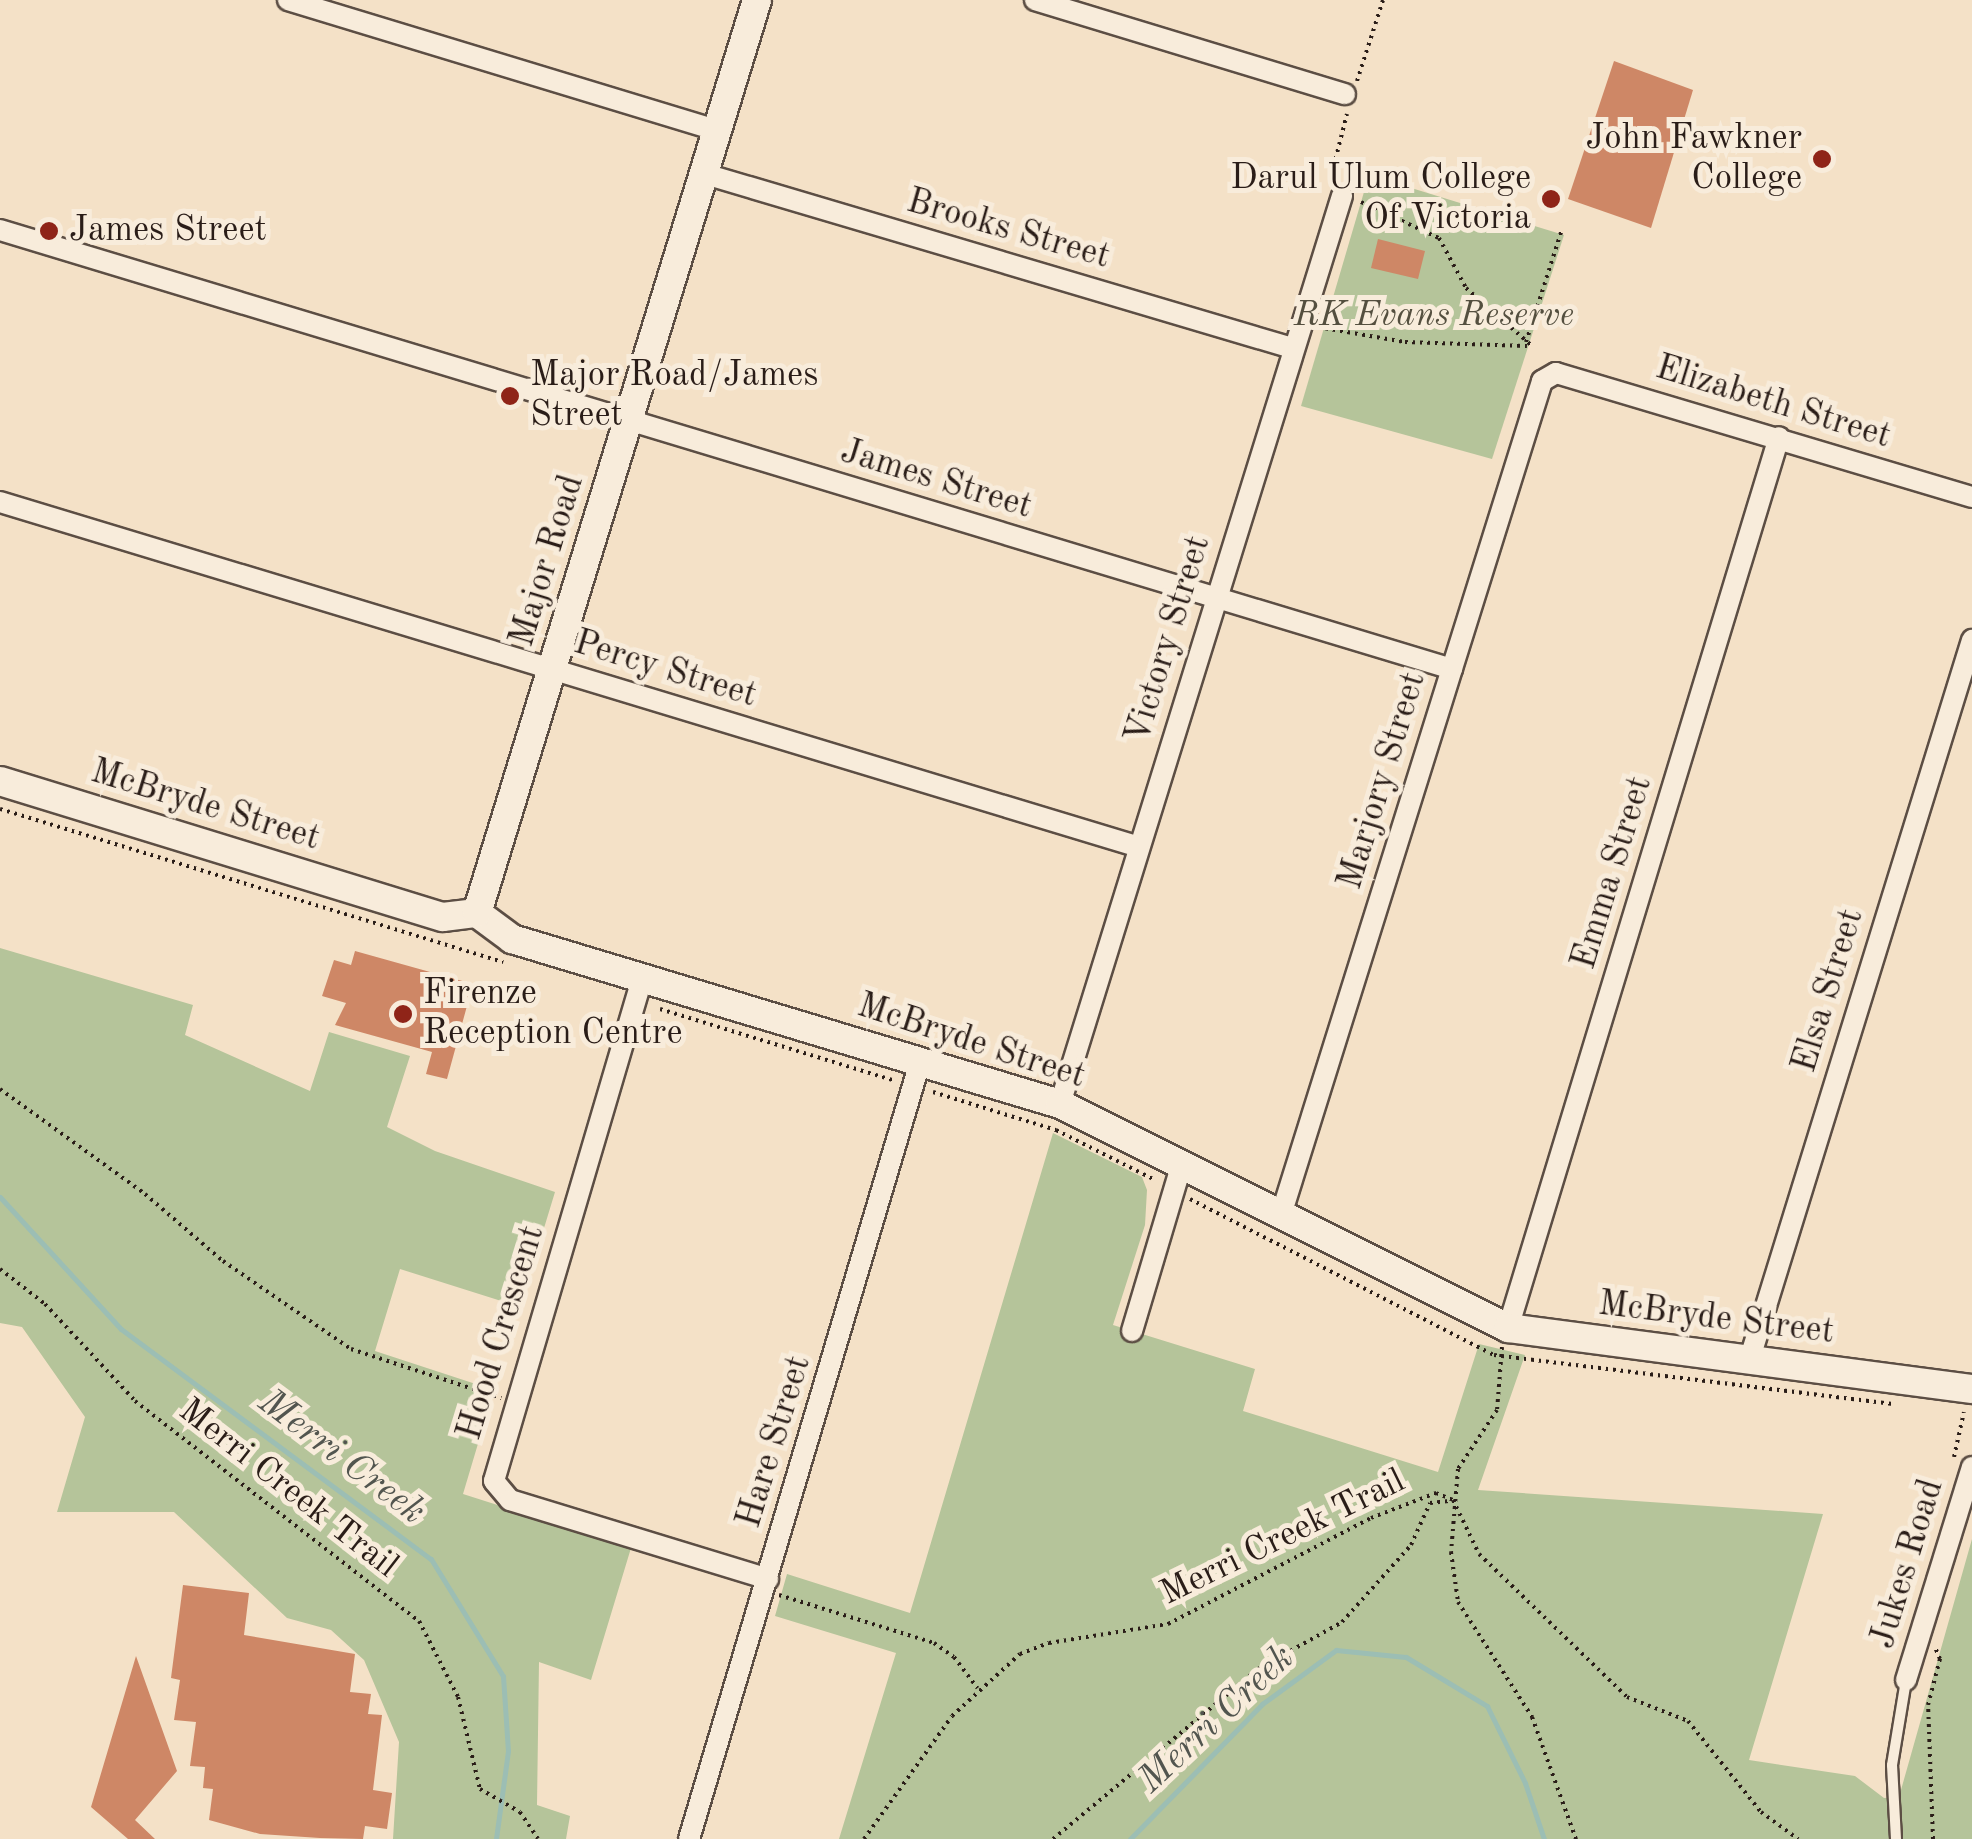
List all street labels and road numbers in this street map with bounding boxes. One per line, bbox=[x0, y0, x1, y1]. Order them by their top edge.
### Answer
street label: Brooks Street bbox=[902, 181, 1114, 279]
street label: Elizabeth Street bbox=[1650, 347, 1896, 459]
street label: James Street bbox=[835, 431, 1037, 529]
street label: Major Road bbox=[502, 470, 594, 652]
street label: Victory Street bbox=[1117, 531, 1221, 749]
street label: Percy Street bbox=[569, 622, 761, 718]
street label: Marjory Street bbox=[1330, 667, 1436, 895]
street label: McBryde Street bbox=[86, 751, 324, 861]
street label: Emma Street bbox=[1564, 771, 1662, 975]
street label: Elsa Street bbox=[1784, 904, 1874, 1078]
street label: McBryde Street bbox=[852, 985, 1090, 1099]
street label: Hood Crescent bbox=[449, 1221, 555, 1445]
street label: McBryde Street bbox=[1596, 1284, 1836, 1354]
street label: Hare Street bbox=[729, 1351, 821, 1533]
street label: Merri Creek Trail bbox=[170, 1390, 406, 1588]
street label: Merri Creek Trail bbox=[1154, 1461, 1412, 1615]
street label: Jukes Road bbox=[1862, 1474, 1954, 1654]

